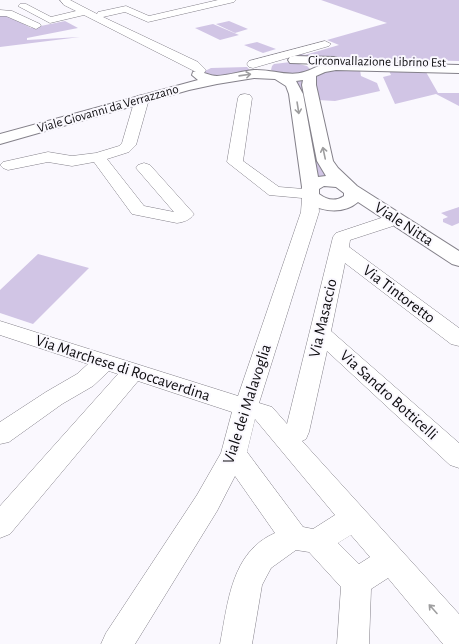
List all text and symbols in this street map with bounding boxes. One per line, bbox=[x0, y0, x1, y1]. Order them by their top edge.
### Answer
street label: Circonvallazione Librino Est bbox=[308, 54, 446, 70]
one-way arrow bbox=[238, 71, 251, 79]
street label: Viale Giovanni da Verrazzano bbox=[36, 83, 180, 135]
one-way arrow bbox=[294, 101, 302, 114]
one-way arrow bbox=[319, 147, 327, 160]
street label: Viale Nitta bbox=[372, 199, 436, 249]
street label: Via Tintoretto bbox=[360, 262, 438, 326]
street label: Via Masaccio bbox=[306, 277, 340, 359]
street label: Via Marchese di Roccaverdina bbox=[34, 332, 212, 404]
street label: Viale dei Malavoglia bbox=[220, 342, 274, 466]
street label: Via Sandro Botticelli bbox=[337, 347, 441, 443]
one-way arrow bbox=[429, 604, 438, 614]

